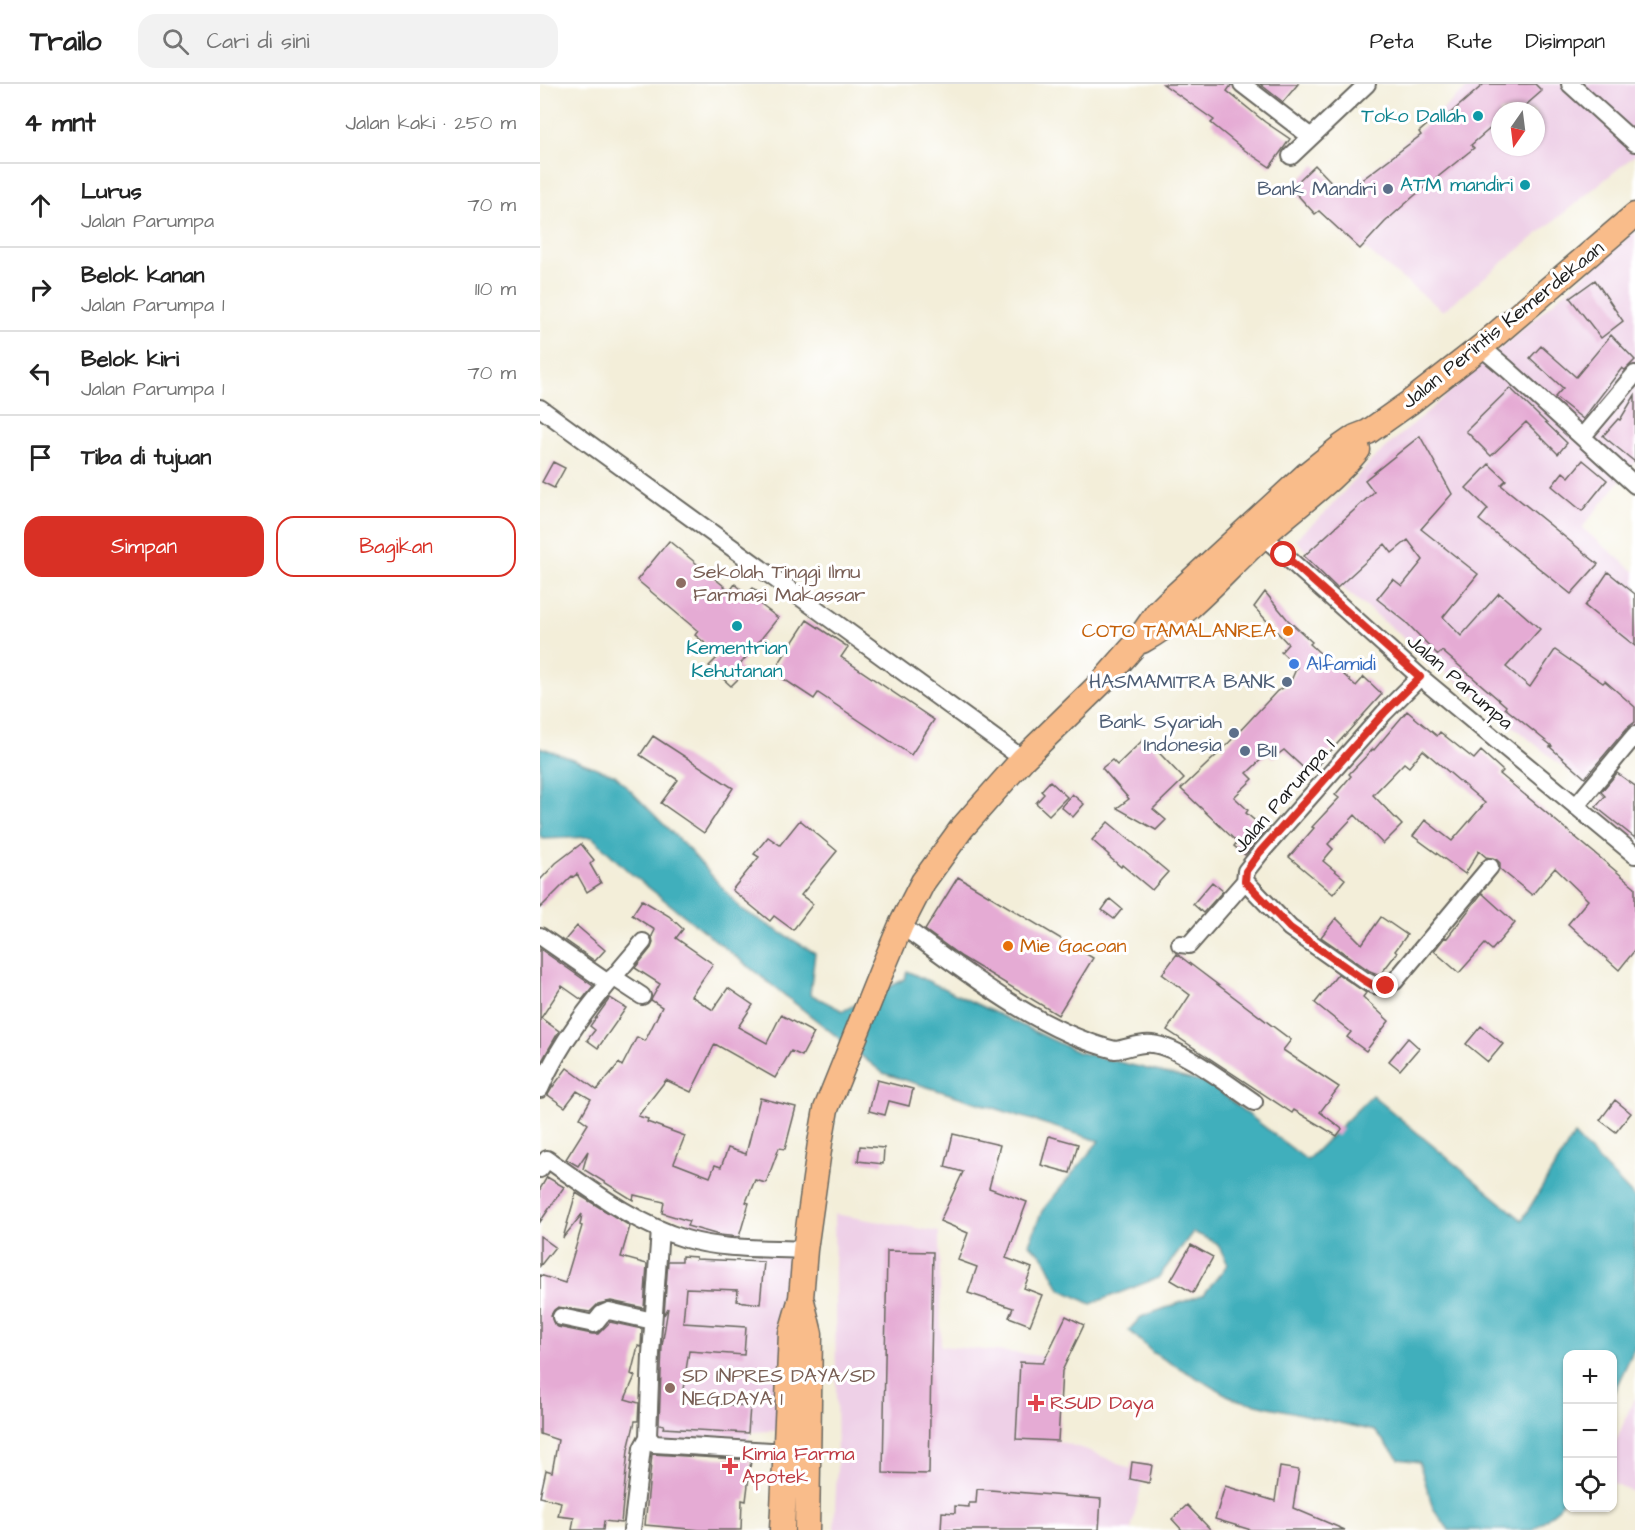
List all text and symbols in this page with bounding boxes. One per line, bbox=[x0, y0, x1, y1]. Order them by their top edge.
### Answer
search box bbox=[138, 14, 558, 68]
text: Trailo bbox=[30, 22, 102, 61]
icon: search bbox=[159, 25, 192, 58]
text: Cari di sini bbox=[207, 26, 310, 57]
text: Peta bbox=[1370, 27, 1414, 56]
text: Rute bbox=[1447, 27, 1492, 56]
text: Disimpan bbox=[1525, 27, 1605, 56]
place label: Toko Dallah bbox=[1361, 102, 1466, 130]
north arrow bbox=[1491, 102, 1545, 156]
text: 4 mnt bbox=[24, 105, 96, 141]
text: Jalan kaki · 250 m bbox=[346, 109, 516, 137]
marker: Toko Dallah bbox=[1471, 109, 1485, 123]
place label: ATM mandiri bbox=[1400, 171, 1513, 199]
place label: Bank Mandiri bbox=[1257, 175, 1376, 203]
text: Lurus bbox=[81, 176, 142, 207]
marker: ATM mandiri bbox=[1518, 178, 1532, 192]
marker: Bank Mandiri bbox=[1381, 182, 1395, 196]
icon: ahead bbox=[24, 189, 57, 222]
text: 70 m bbox=[468, 191, 516, 219]
text: Jalan Parumpa bbox=[81, 207, 214, 235]
street label: Jalan Perintis Kemerdekaan bbox=[1396, 235, 1610, 415]
text: Belok kanan bbox=[81, 260, 205, 291]
icon: right bbox=[24, 273, 57, 306]
text: 110 m bbox=[475, 275, 516, 303]
text: Jalan Parumpa 1 bbox=[81, 291, 225, 319]
text: Belok kiri bbox=[81, 344, 179, 375]
icon: left bbox=[24, 357, 57, 390]
text: 70 m bbox=[468, 359, 516, 387]
text: Jalan Parumpa 1 bbox=[81, 375, 225, 403]
icon: arrive bbox=[24, 441, 57, 474]
text: Tiba di tujuan bbox=[81, 442, 211, 473]
button: Simpan bbox=[24, 516, 264, 577]
button: Bagikan bbox=[276, 516, 516, 577]
route start bbox=[1270, 541, 1296, 567]
place label: Sekolah Tinggi Ilmu Farmasi Makassar bbox=[693, 558, 865, 609]
marker: Sekolah Tinggi Ilmu Farmasi Makassar bbox=[674, 576, 688, 590]
place label: COTO TAMALANREA bbox=[1082, 617, 1276, 645]
marker: Kementrian Kehutanan bbox=[730, 619, 744, 633]
marker: COTO TAMALANREA bbox=[1281, 624, 1295, 638]
street label: Jalan Parumpa bbox=[1401, 628, 1519, 736]
place label: Kementrian Kehutanan bbox=[686, 634, 788, 685]
place label: Alfamidi bbox=[1306, 650, 1376, 678]
marker: Alfamidi bbox=[1287, 657, 1301, 671]
place label: HASMAMITRA BANK bbox=[1089, 668, 1275, 696]
marker: HASMAMITRA BANK bbox=[1280, 675, 1294, 689]
place label: Bank Syariah Indonesia bbox=[1099, 708, 1222, 759]
marker: Bank Syariah Indonesia bbox=[1227, 726, 1241, 740]
street label: Jalan Parumpa 1 bbox=[1226, 732, 1342, 859]
place label: BII bbox=[1257, 737, 1277, 765]
marker: BII bbox=[1238, 744, 1252, 758]
place label: Mie Gacoan bbox=[1020, 932, 1127, 960]
marker: Mie Gacoan bbox=[1001, 939, 1015, 953]
route end bbox=[1372, 972, 1398, 998]
map controls bbox=[1563, 1350, 1617, 1512]
button: + bbox=[1563, 1350, 1617, 1404]
place label: SD INPRES DAYA/SD NEG.DAYA 1 bbox=[682, 1362, 875, 1413]
marker: SD INPRES DAYA/SD NEG.DAYA 1 bbox=[663, 1381, 677, 1395]
place label: RSUD Daya bbox=[1050, 1389, 1154, 1418]
marker: RSUD Daya bbox=[1027, 1394, 1045, 1412]
button: − bbox=[1563, 1404, 1617, 1458]
place label: Kimia Farma Apotek bbox=[742, 1440, 855, 1491]
button: locate bbox=[1563, 1458, 1617, 1512]
marker: Kimia Farma Apotek bbox=[723, 1459, 737, 1473]

